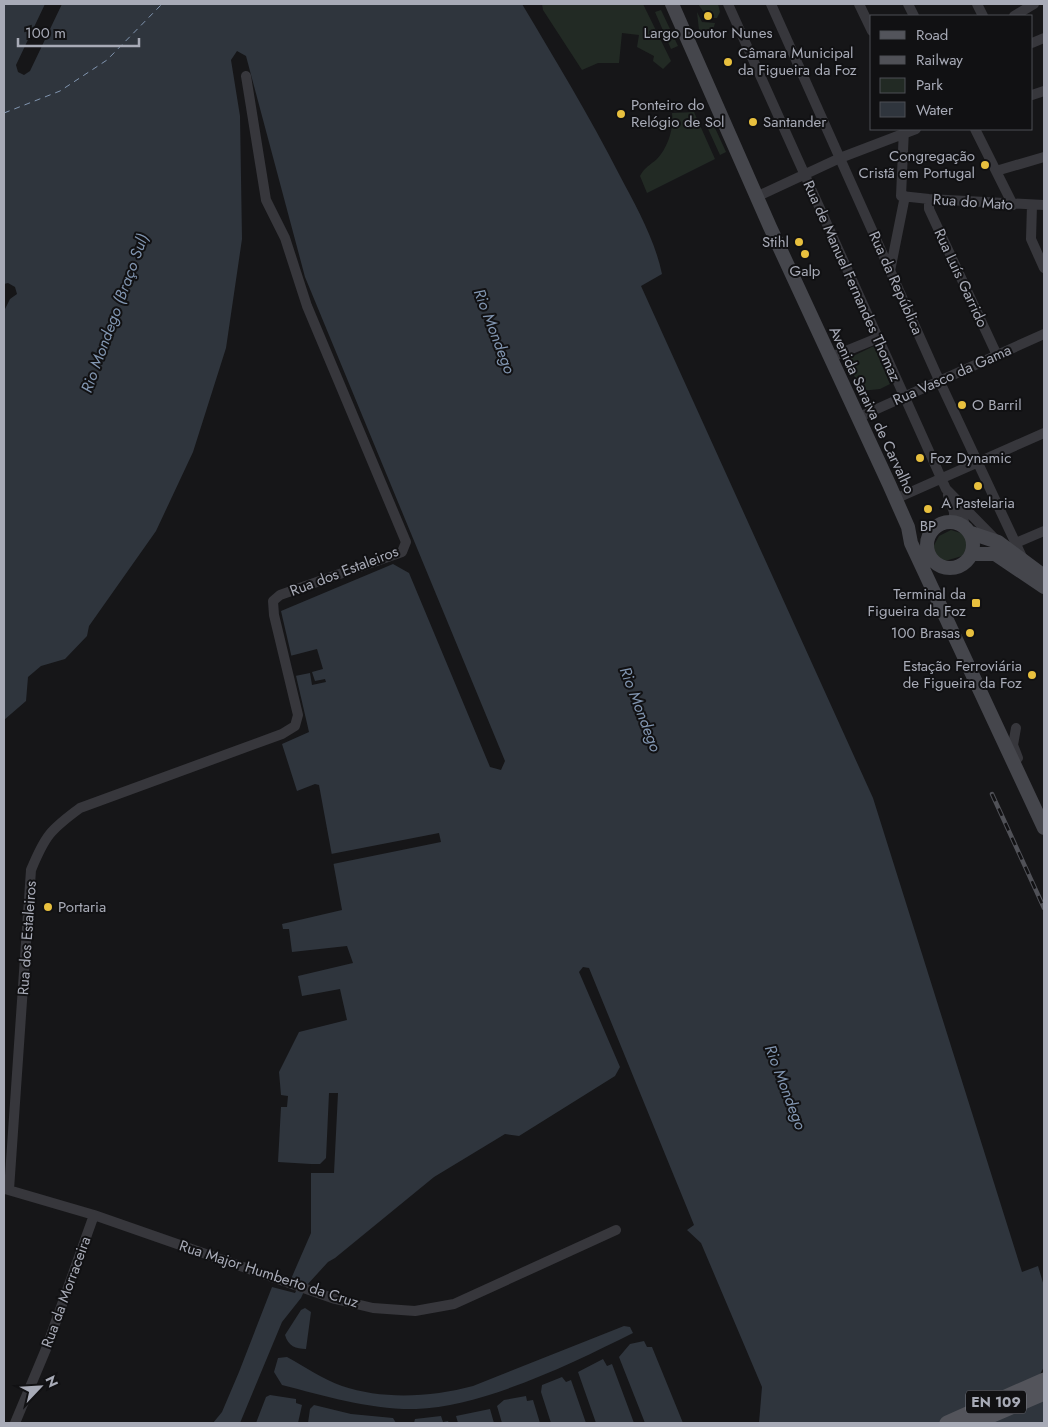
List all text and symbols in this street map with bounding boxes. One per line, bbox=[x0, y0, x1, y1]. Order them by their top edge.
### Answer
marker: Largo Doutor Nunes bbox=[702, 10, 714, 22]
scale bar bbox=[18, 15, 139, 47]
legend bbox=[870, 15, 1033, 130]
text: 100 m bbox=[25, 22, 66, 44]
place label: Largo Doutor Nunes bbox=[644, 22, 772, 44]
text: Road bbox=[916, 24, 948, 46]
place label: Câmara Municipal da Figueira da Foz bbox=[738, 42, 857, 81]
text: Railway bbox=[916, 49, 963, 71]
marker: Câmara Municipal da Figueira da Foz bbox=[722, 56, 734, 68]
text: Park bbox=[916, 74, 943, 96]
place label: Ponteiro do Relógio de Sol bbox=[631, 94, 725, 133]
text: Water bbox=[916, 99, 954, 121]
marker: Ponteiro do Relógio de Sol bbox=[615, 108, 627, 120]
place label: Santander bbox=[763, 111, 827, 133]
marker: Santander bbox=[747, 116, 759, 128]
place label: Congregação Cristã em Portugal bbox=[859, 145, 975, 184]
marker: Congregação Cristã em Portugal bbox=[979, 159, 991, 171]
street label: Rua de Manuel Fernandes Thomaz bbox=[798, 177, 906, 385]
street label: Rua do Mato bbox=[932, 188, 1014, 216]
street label: Rua Luís Garrido bbox=[929, 225, 993, 331]
street label: Rua da República bbox=[863, 228, 929, 338]
water label: Rio Mondego (Braço Sul) bbox=[75, 230, 154, 396]
place label: Stihl bbox=[762, 231, 789, 253]
marker: Stihl bbox=[793, 236, 805, 248]
marker: Galp bbox=[799, 248, 811, 260]
place label: Galp bbox=[790, 260, 821, 282]
water label: Rio Mondego bbox=[468, 285, 521, 378]
street label: Avenida Saraiva de Carvalho bbox=[823, 323, 921, 497]
street label: Rua Vasco da Gama bbox=[889, 339, 1015, 411]
place label: O Barril bbox=[972, 394, 1022, 416]
marker: O Barril bbox=[956, 399, 968, 411]
place label: Foz Dynamic bbox=[930, 447, 1011, 469]
marker: Foz Dynamic bbox=[914, 452, 926, 464]
marker: A Pastelaria bbox=[972, 480, 984, 492]
place label: A Pastelaria bbox=[941, 492, 1015, 514]
marker: BP bbox=[922, 503, 934, 515]
place label: BP bbox=[920, 515, 936, 537]
street label: Rua dos Estaleiros bbox=[287, 540, 401, 602]
place label: Terminal da Figueira da Foz bbox=[868, 583, 966, 622]
marker: Terminal da Figueira da Foz bbox=[970, 597, 982, 609]
place label: 100 Brasas bbox=[891, 622, 960, 644]
marker: 100 Brasas bbox=[964, 627, 976, 639]
place label: Estação Ferroviária de Figueira da Foz bbox=[903, 655, 1022, 694]
water label: Rio Mondego bbox=[614, 663, 667, 756]
marker: Estação Ferroviária de Figueira da Foz bbox=[1026, 669, 1038, 681]
street label: Rua dos Estaleiros bbox=[12, 880, 42, 996]
place label: Portaria bbox=[58, 896, 106, 918]
marker: Portaria bbox=[42, 901, 54, 913]
water label: Rio Mondego bbox=[759, 1041, 812, 1134]
street label: Rua da Morraceira bbox=[36, 1233, 96, 1351]
street label: Rua Major Humberto da Cruz bbox=[176, 1235, 362, 1313]
north arrow bbox=[15, 1362, 65, 1412]
text: N bbox=[40, 1372, 63, 1391]
road number: EN 109 bbox=[966, 1390, 1026, 1414]

